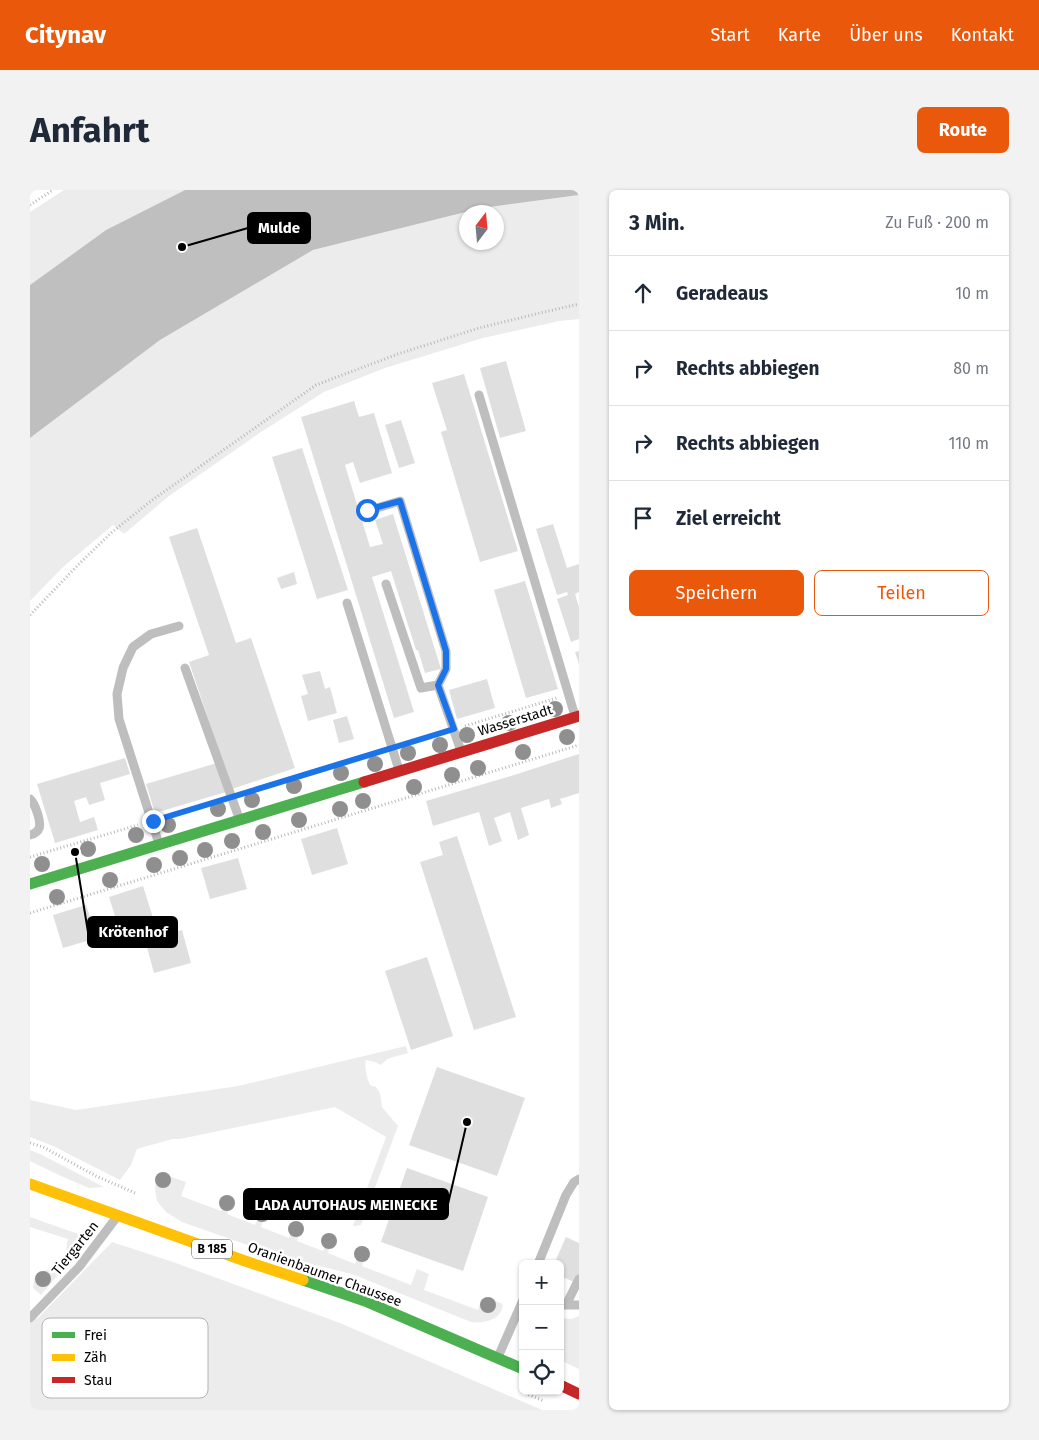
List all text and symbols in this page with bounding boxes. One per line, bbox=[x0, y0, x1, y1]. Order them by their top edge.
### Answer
text: Citynav bbox=[25, 21, 106, 49]
text: Start bbox=[710, 24, 750, 46]
text: Karte bbox=[778, 24, 821, 46]
text: Über uns bbox=[849, 24, 923, 46]
text: Kontakt bbox=[951, 24, 1014, 46]
button: Route bbox=[917, 107, 1009, 153]
text: Anfahrt bbox=[30, 109, 149, 151]
north arrow bbox=[459, 205, 504, 250]
text: 3 Min. bbox=[629, 210, 684, 236]
callout: Mulde bbox=[248, 213, 310, 243]
text: Zu Fuß · 200 m bbox=[885, 213, 989, 232]
text: Mulde bbox=[258, 219, 300, 237]
icon: ahead bbox=[629, 279, 657, 307]
text: Geradeaus bbox=[676, 282, 768, 305]
text: 10 m bbox=[955, 284, 989, 303]
icon: right bbox=[629, 354, 657, 382]
text: Rechts abbiegen bbox=[676, 357, 819, 380]
text: 80 m bbox=[953, 359, 989, 378]
icon: right bbox=[629, 429, 657, 457]
text: Rechts abbiegen bbox=[676, 432, 819, 455]
text: 110 m bbox=[948, 434, 989, 453]
route start bbox=[356, 499, 379, 522]
icon: arrive bbox=[629, 504, 657, 532]
text: Ziel erreicht bbox=[676, 507, 781, 530]
button: Speichern bbox=[629, 570, 804, 616]
button: Teilen bbox=[814, 570, 989, 616]
street label: Wasserstadt bbox=[476, 701, 555, 740]
route end bbox=[142, 810, 165, 833]
callout: Krötenhof bbox=[88, 917, 177, 947]
text: Krötenhof bbox=[98, 923, 169, 941]
callout: LADA AUTOHAUS MEINECKE bbox=[244, 1189, 448, 1219]
text: LADA AUTOHAUS MEINECKE bbox=[254, 1196, 438, 1214]
street label: Tiergarten bbox=[48, 1218, 102, 1279]
street label: Oranienbaumer Chaussee bbox=[245, 1239, 404, 1310]
road number: B 185 bbox=[192, 1240, 232, 1258]
map controls bbox=[519, 1260, 564, 1395]
button: + bbox=[519, 1260, 564, 1305]
button: − bbox=[519, 1305, 564, 1350]
legend bbox=[42, 1318, 208, 1398]
text: Frei bbox=[84, 1327, 107, 1344]
text: Zäh bbox=[84, 1349, 107, 1366]
button: locate bbox=[519, 1350, 564, 1395]
text: Stau bbox=[84, 1372, 112, 1389]

